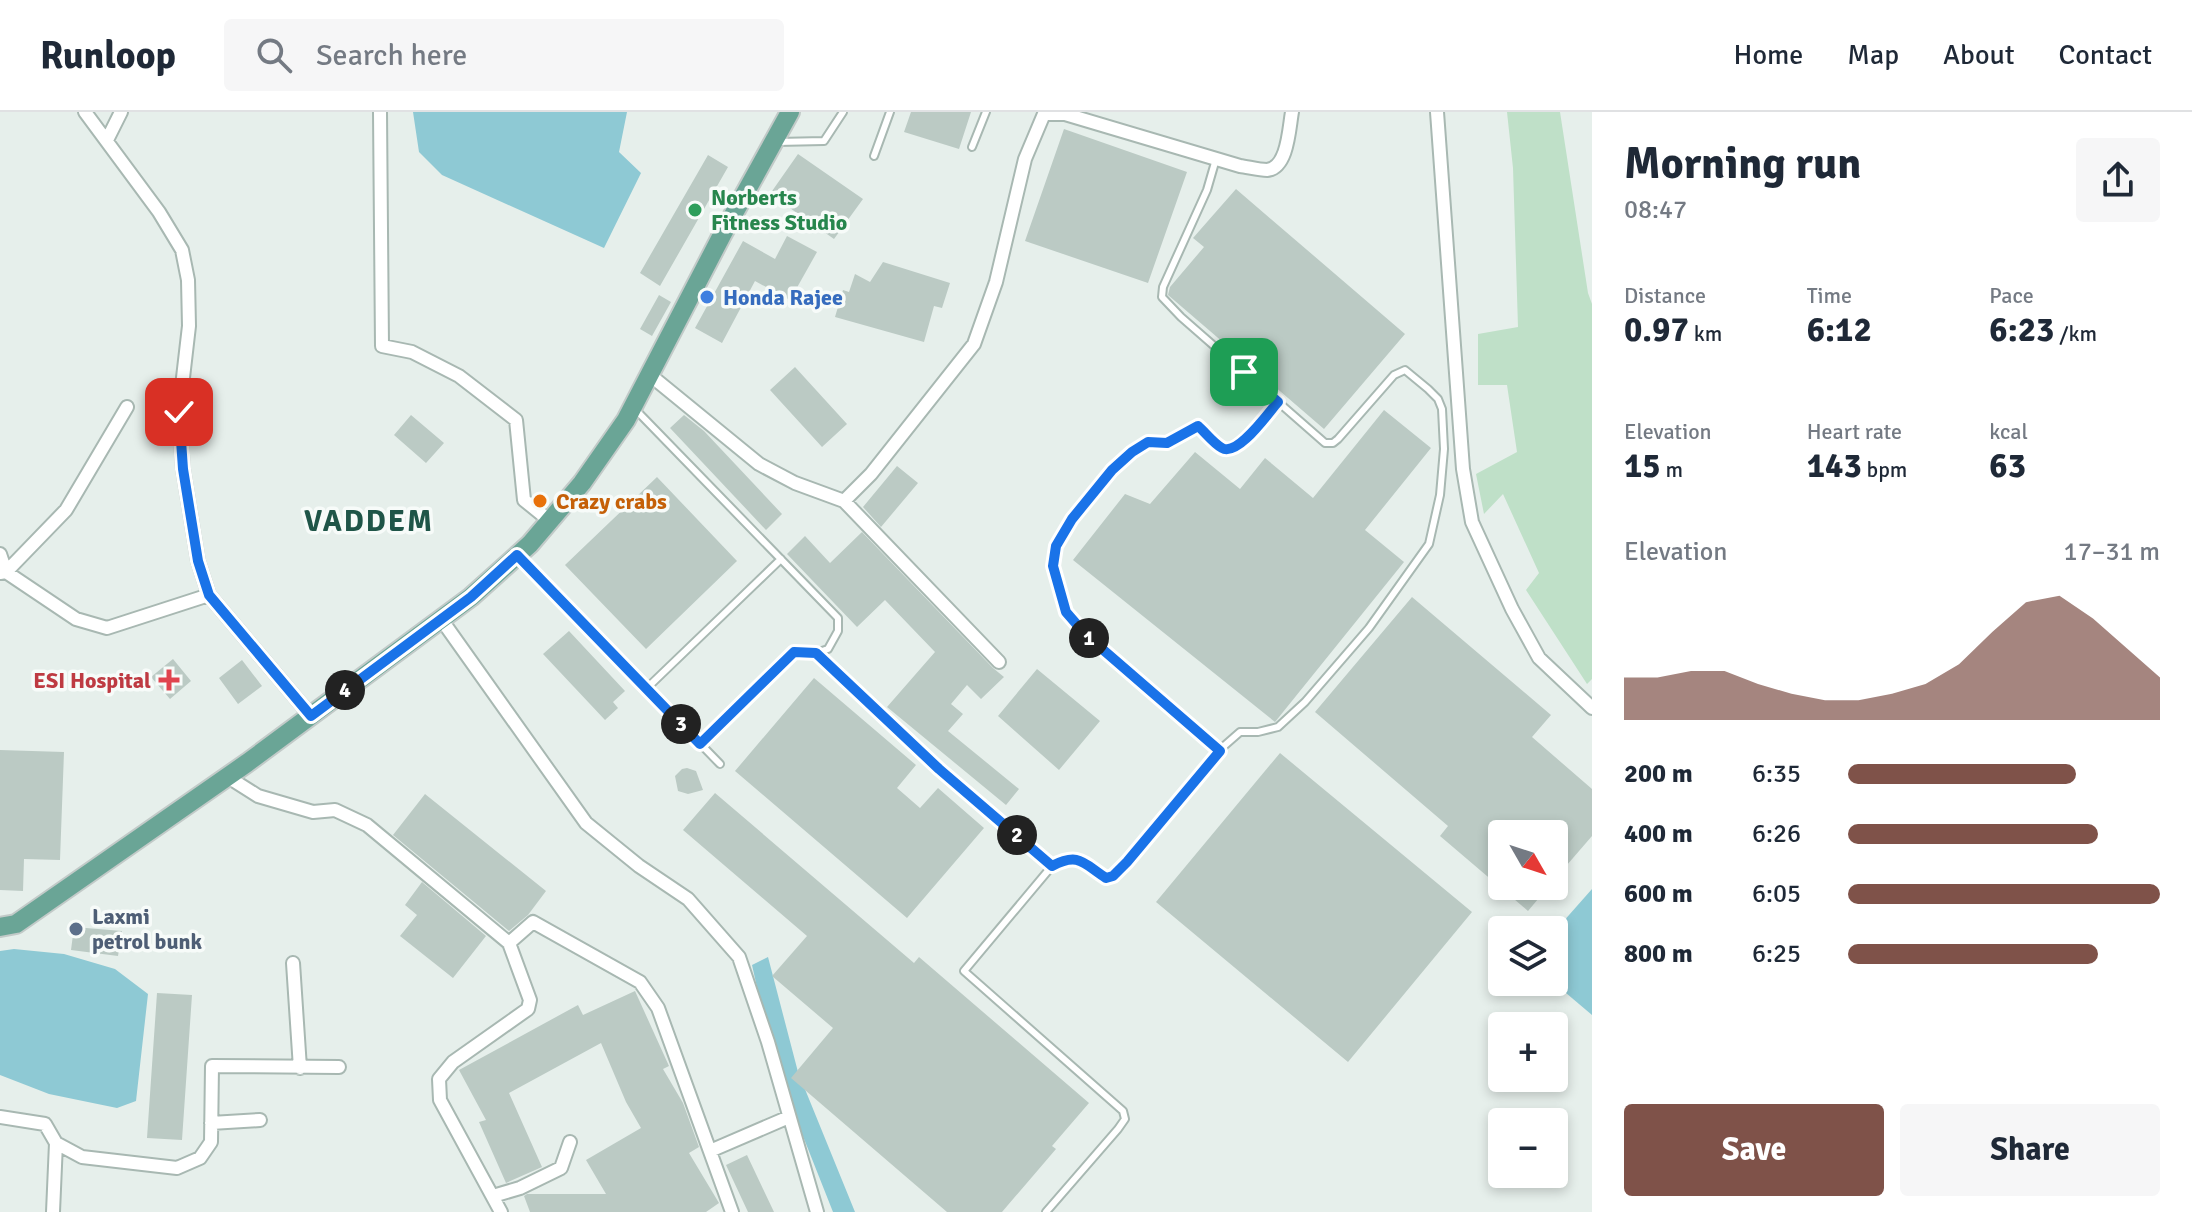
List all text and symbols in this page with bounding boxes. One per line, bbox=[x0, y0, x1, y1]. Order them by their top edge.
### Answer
search box bbox=[224, 19, 784, 91]
text: Runloop bbox=[40, 32, 176, 79]
icon: search bbox=[252, 33, 296, 77]
text: Search here bbox=[316, 37, 467, 74]
text: Home bbox=[1734, 38, 1803, 72]
text: Map bbox=[1847, 38, 1899, 72]
text: About bbox=[1943, 38, 2015, 72]
text: Contact bbox=[2059, 38, 2152, 72]
text: Morning run bbox=[1624, 137, 1861, 191]
button: share bbox=[2076, 138, 2160, 222]
place label: Norberts Fitness Studio bbox=[711, 184, 847, 236]
text: 08:47 bbox=[1624, 194, 1687, 226]
marker: Norberts Fitness Studio bbox=[686, 201, 704, 219]
text: Distance bbox=[1624, 282, 1706, 309]
text: Time bbox=[1807, 282, 1852, 309]
text: Pace bbox=[1989, 282, 2034, 309]
place label: Honda Rajee bbox=[723, 284, 843, 311]
marker: Honda Rajee bbox=[698, 288, 716, 306]
text: 0.97 bbox=[1624, 309, 1689, 351]
text: 6:12 bbox=[1807, 309, 1872, 351]
text: 6:23 bbox=[1989, 309, 2054, 351]
text: km bbox=[1689, 320, 1722, 347]
text: /km bbox=[2054, 320, 2097, 347]
pin bbox=[1210, 338, 1278, 406]
icon: arrive bbox=[1222, 350, 1266, 394]
pin bbox=[145, 378, 213, 446]
icon: check bbox=[157, 390, 201, 434]
text: Elevation bbox=[1624, 418, 1712, 445]
text: Heart rate bbox=[1807, 418, 1902, 445]
text: kcal bbox=[1989, 418, 2028, 445]
text: 15 bbox=[1624, 445, 1661, 487]
text: 143 bbox=[1807, 445, 1862, 487]
text: 63 bbox=[1989, 445, 2026, 487]
text: m bbox=[1661, 456, 1683, 483]
text: bpm bbox=[1862, 456, 1907, 483]
place label: Crazy crabs bbox=[556, 488, 667, 515]
marker: Crazy crabs bbox=[531, 492, 549, 510]
district label: VADDEM bbox=[304, 503, 434, 540]
text: Elevation bbox=[1624, 536, 1728, 568]
text: 17–31 m bbox=[2064, 536, 2160, 568]
pin: 1 bbox=[1069, 618, 1109, 658]
text: 1 bbox=[1083, 624, 1095, 651]
place label: ESI Hospital bbox=[33, 667, 151, 694]
marker: ESI Hospital bbox=[158, 669, 180, 691]
pin: 4 bbox=[325, 670, 365, 710]
text: 4 bbox=[339, 676, 351, 703]
pin: 3 bbox=[661, 704, 701, 744]
text: 3 bbox=[675, 710, 687, 737]
text: 200 m bbox=[1624, 758, 1693, 790]
text: 6:35 bbox=[1752, 758, 1801, 790]
pin: 2 bbox=[997, 815, 1037, 855]
text: 400 m bbox=[1624, 818, 1693, 850]
text: 6:26 bbox=[1752, 818, 1801, 850]
north arrow bbox=[1488, 820, 1568, 900]
map controls bbox=[1488, 820, 1568, 1188]
text: 2 bbox=[1011, 821, 1023, 848]
text: 600 m bbox=[1624, 878, 1693, 910]
text: 6:05 bbox=[1752, 878, 1801, 910]
place label: Laxmi petrol bunk bbox=[92, 903, 203, 955]
button: layers bbox=[1488, 916, 1568, 996]
marker: Laxmi petrol bunk bbox=[67, 920, 85, 938]
text: 800 m bbox=[1624, 938, 1693, 970]
text: 6:25 bbox=[1752, 938, 1801, 970]
button: + bbox=[1488, 1012, 1568, 1092]
button: Save bbox=[1624, 1104, 1884, 1196]
button: Share bbox=[1900, 1104, 2160, 1196]
button: − bbox=[1488, 1108, 1568, 1188]

